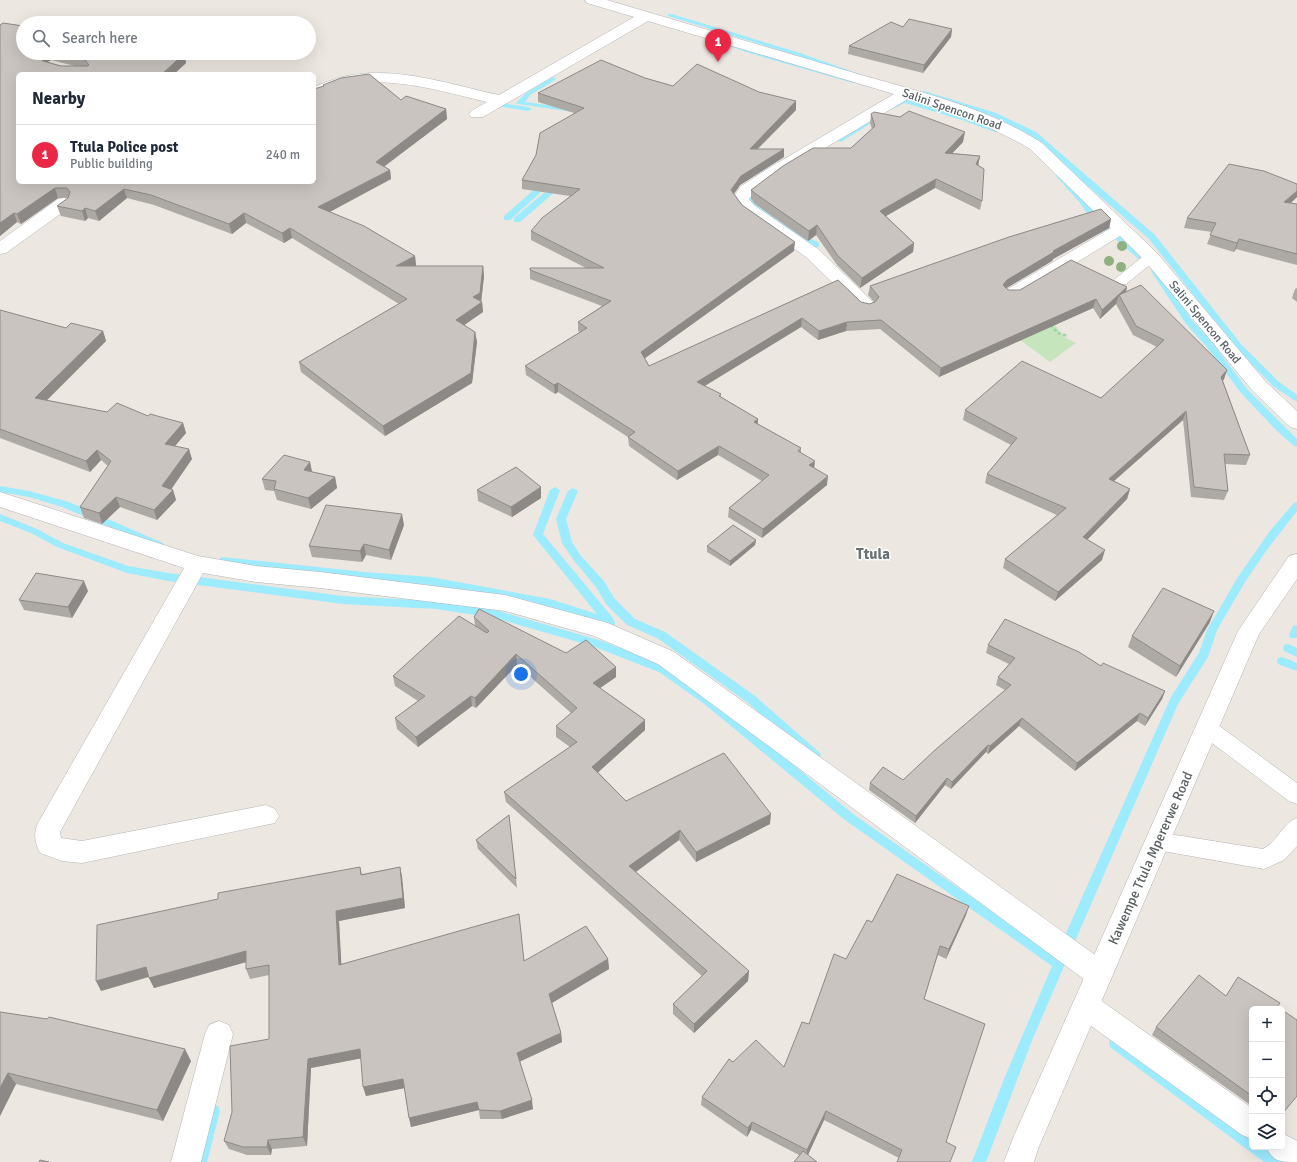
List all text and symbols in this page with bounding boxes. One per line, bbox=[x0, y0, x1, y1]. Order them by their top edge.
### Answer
search box bbox=[16, 16, 316, 60]
icon: search bbox=[30, 27, 52, 49]
text: Search here bbox=[62, 29, 138, 47]
pin: 1 bbox=[705, 29, 731, 62]
street label: Salini Spencon Road bbox=[900, 85, 1004, 134]
text: Nearby bbox=[32, 88, 85, 109]
text: Ttula Police post bbox=[70, 138, 178, 156]
text: 1 bbox=[41, 147, 49, 163]
text: 240 m bbox=[266, 147, 300, 163]
text: Public building bbox=[70, 156, 153, 172]
street label: Salini Spencon Road bbox=[1165, 278, 1244, 367]
district label: Ttula bbox=[856, 545, 890, 563]
your location bbox=[511, 664, 531, 684]
street label: Kawempe Ttula Mpererwe Road bbox=[1105, 769, 1196, 947]
map controls bbox=[1249, 1006, 1285, 1150]
button: + bbox=[1249, 1006, 1285, 1042]
button: − bbox=[1249, 1042, 1285, 1078]
button: locate bbox=[1249, 1078, 1285, 1114]
button: layers bbox=[1249, 1114, 1285, 1150]

